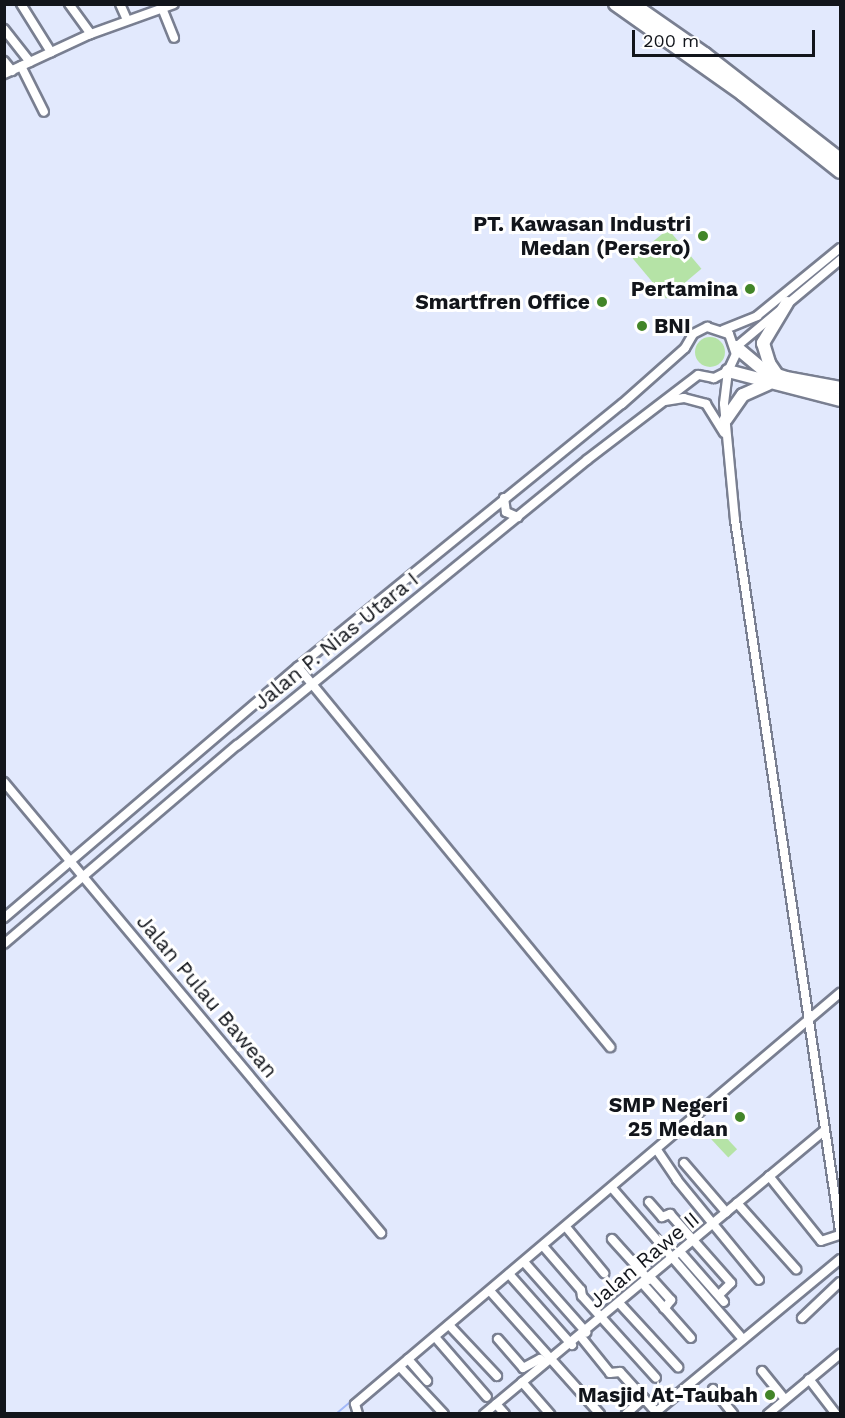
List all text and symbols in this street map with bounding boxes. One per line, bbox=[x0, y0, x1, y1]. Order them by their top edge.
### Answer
scale bar bbox=[635, 18, 818, 56]
text: 200 m bbox=[643, 30, 699, 51]
place label: PT. Kawasan Industri Medan (Persero) bbox=[473, 211, 691, 261]
marker: PT. Kawasan Industri Medan (Persero) bbox=[696, 229, 710, 243]
place label: Pertamina bbox=[631, 276, 738, 302]
marker: Pertamina bbox=[743, 282, 757, 296]
place label: Smartfren Office bbox=[415, 289, 590, 315]
marker: Smartfren Office bbox=[595, 295, 609, 309]
place label: BNI bbox=[654, 313, 691, 339]
marker: BNI bbox=[635, 319, 649, 333]
street label: Jalan P. Nias Utara I bbox=[248, 567, 424, 715]
street label: Jalan Pulau Bawean bbox=[131, 909, 283, 1083]
place label: SMP Negeri 25 Medan bbox=[609, 1092, 728, 1142]
marker: SMP Negeri 25 Medan bbox=[733, 1110, 747, 1124]
street label: Jalan Rawe II bbox=[584, 1207, 704, 1313]
place label: Masjid At-Taubah bbox=[577, 1382, 758, 1408]
marker: Masjid At-Taubah bbox=[763, 1388, 777, 1402]

